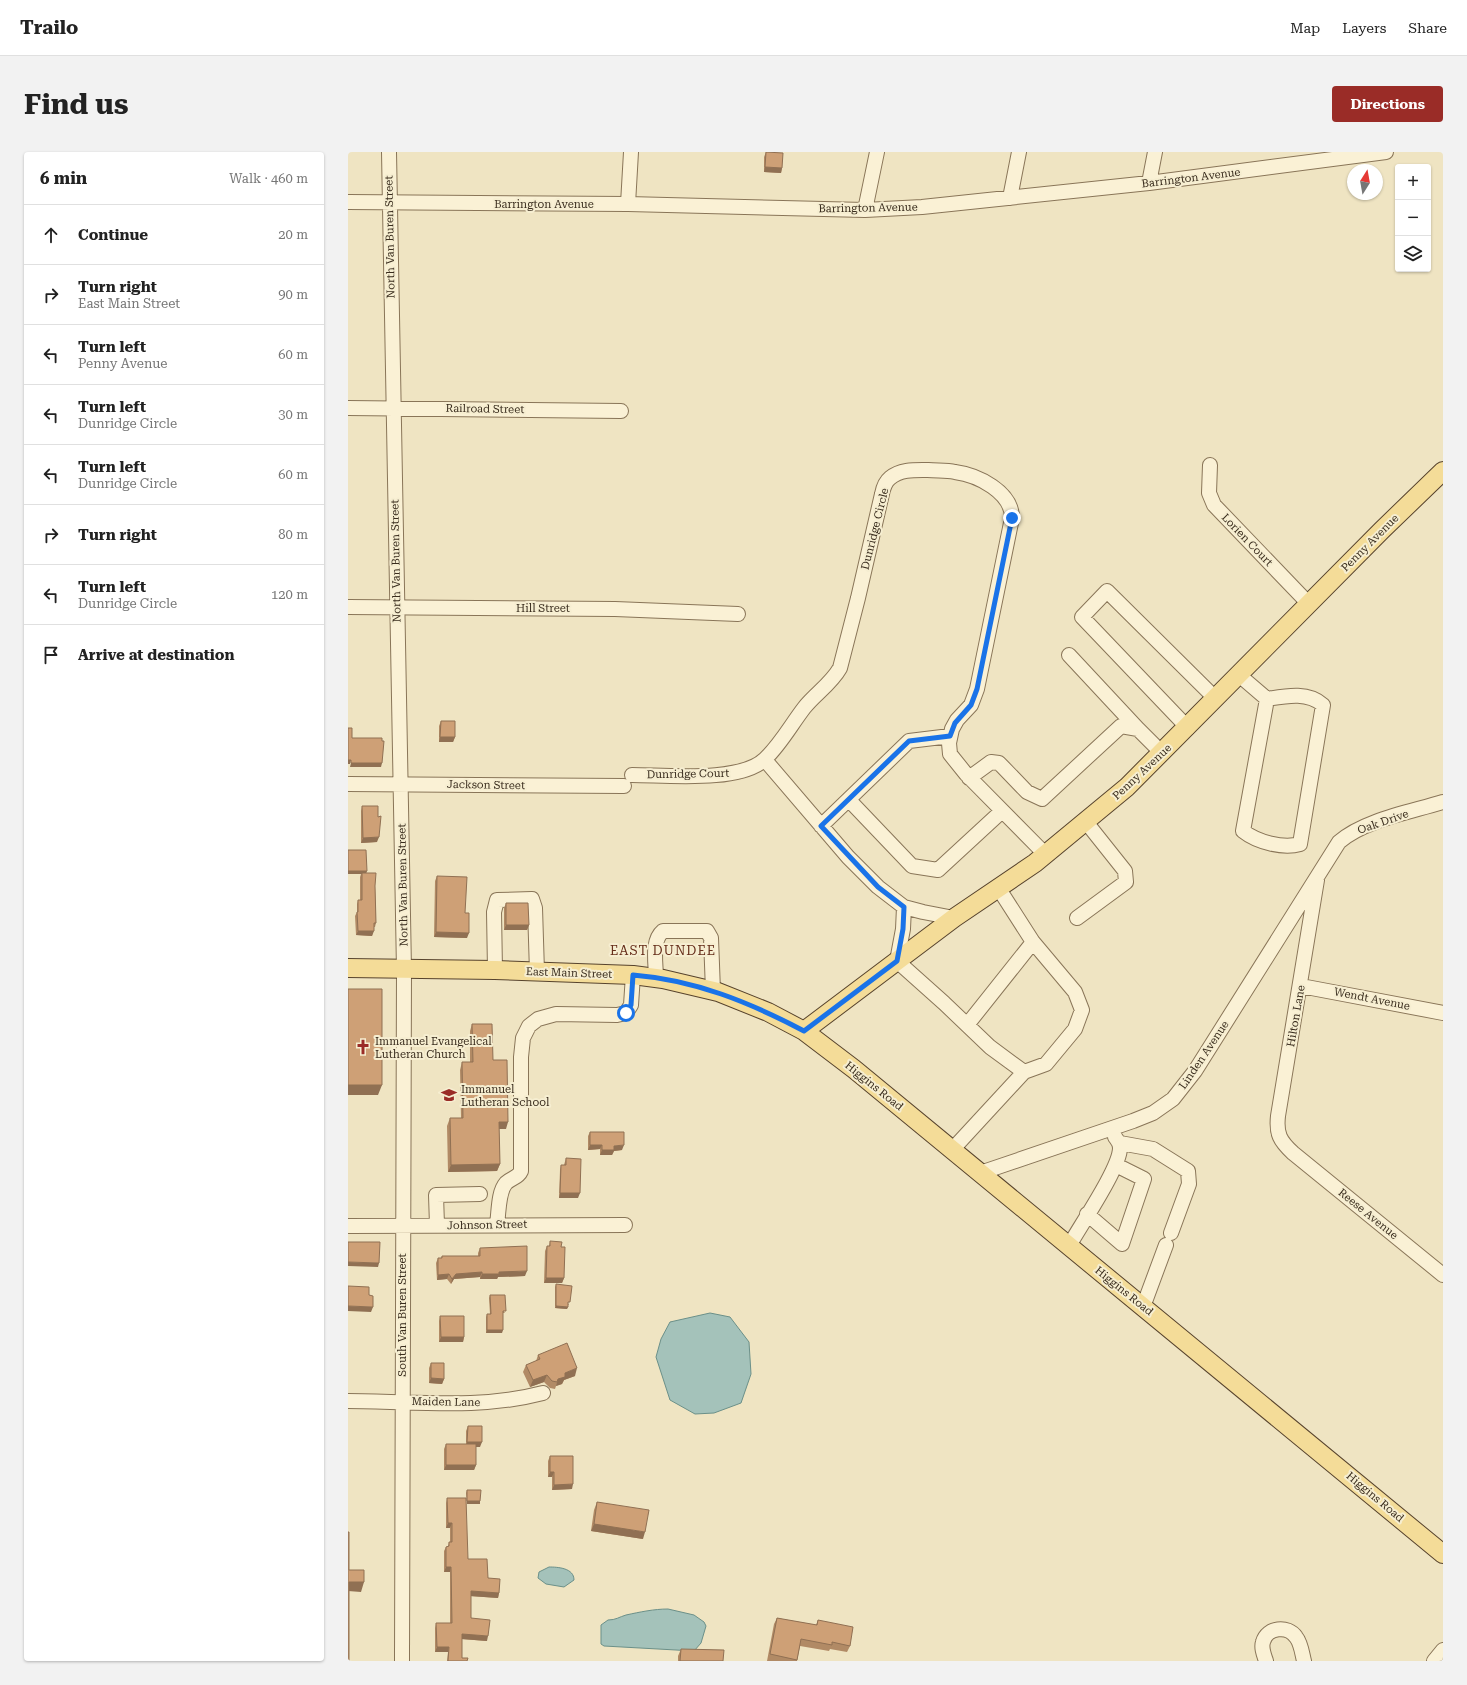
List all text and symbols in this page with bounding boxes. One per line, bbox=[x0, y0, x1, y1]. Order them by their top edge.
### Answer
text: Trailo bbox=[20, 16, 78, 39]
text: Map bbox=[1290, 20, 1320, 36]
text: Layers bbox=[1342, 20, 1386, 36]
text: Share bbox=[1408, 20, 1447, 36]
button: Directions bbox=[1332, 86, 1443, 122]
text: Find us bbox=[24, 88, 128, 121]
north arrow bbox=[1347, 164, 1383, 200]
map controls bbox=[1395, 164, 1431, 272]
button: + bbox=[1395, 164, 1431, 200]
street label: Barrington Avenue bbox=[1141, 165, 1241, 191]
text: 6 min bbox=[40, 168, 87, 188]
text: Walk · 460 m bbox=[229, 171, 308, 186]
street label: North Van Buren Street bbox=[382, 175, 398, 299]
street label: Barrington Avenue bbox=[494, 198, 594, 211]
button: − bbox=[1395, 200, 1431, 236]
street label: Barrington Avenue bbox=[818, 201, 918, 215]
icon: ahead bbox=[40, 224, 62, 246]
text: Continue bbox=[78, 226, 148, 244]
text: 20 m bbox=[278, 227, 308, 242]
button: layers bbox=[1395, 236, 1431, 272]
text: Turn right bbox=[78, 278, 157, 296]
icon: right bbox=[40, 284, 62, 306]
text: 90 m bbox=[278, 287, 308, 302]
text: East Main Street bbox=[78, 296, 180, 311]
text: Turn left bbox=[78, 338, 146, 356]
icon: left bbox=[40, 344, 62, 366]
text: 60 m bbox=[278, 347, 308, 362]
text: Penny Avenue bbox=[78, 356, 167, 371]
text: Turn left bbox=[78, 398, 146, 416]
street label: Railroad Street bbox=[446, 402, 524, 416]
icon: left bbox=[40, 404, 62, 426]
text: 30 m bbox=[278, 407, 308, 422]
text: Dunridge Circle bbox=[78, 416, 177, 431]
text: Turn left bbox=[78, 458, 146, 476]
icon: left bbox=[40, 464, 62, 486]
text: 60 m bbox=[278, 467, 308, 482]
text: Dunridge Circle bbox=[78, 476, 177, 491]
street label: Dunridge Circle bbox=[859, 487, 891, 571]
street label: North Van Buren Street bbox=[388, 499, 404, 623]
route end bbox=[1003, 509, 1021, 527]
street label: Lorien Court bbox=[1219, 511, 1275, 569]
street label: Penny Avenue bbox=[1339, 512, 1401, 574]
icon: right bbox=[40, 524, 62, 546]
text: Turn right bbox=[78, 526, 157, 544]
text: 80 m bbox=[278, 527, 308, 542]
text: Turn left bbox=[78, 578, 146, 596]
icon: left bbox=[40, 584, 62, 606]
text: 120 m bbox=[271, 587, 308, 602]
text: Dunridge Circle bbox=[78, 596, 177, 611]
street label: Hill Street bbox=[516, 602, 570, 615]
icon: arrive bbox=[40, 644, 62, 666]
text: Arrive at destination bbox=[78, 646, 234, 664]
street label: Penny Avenue bbox=[1110, 741, 1174, 803]
street label: Dunridge Court bbox=[647, 767, 729, 781]
street label: Jackson Street bbox=[447, 778, 525, 792]
street label: Oak Drive bbox=[1356, 807, 1410, 837]
street label: North Van Buren Street bbox=[395, 823, 411, 947]
district label: EAST DUNDEE bbox=[610, 943, 716, 958]
street label: East Main Street bbox=[526, 965, 612, 981]
street label: Hilton Lane bbox=[1284, 984, 1308, 1048]
street label: Wendt Avenue bbox=[1333, 985, 1411, 1013]
route start bbox=[617, 1004, 635, 1022]
street label: Linden Avenue bbox=[1176, 1018, 1232, 1092]
place label: Immanuel Evangelical Lutheran Church bbox=[375, 1035, 492, 1061]
church icon: Immanuel Evangelical Lutheran Church bbox=[354, 1038, 372, 1056]
street label: Higgins Road bbox=[842, 1059, 906, 1113]
place label: Immanuel Lutheran School bbox=[461, 1083, 550, 1109]
school or university icon: Immanuel Lutheran School bbox=[440, 1086, 458, 1104]
street label: Reese Avenue bbox=[1336, 1186, 1400, 1242]
street label: Johnson Street bbox=[447, 1218, 527, 1232]
street label: South Van Buren Street bbox=[396, 1253, 409, 1377]
street label: Higgins Road bbox=[1092, 1264, 1156, 1318]
street label: Maiden Lane bbox=[411, 1395, 481, 1409]
street label: Higgins Road bbox=[1344, 1469, 1406, 1525]

